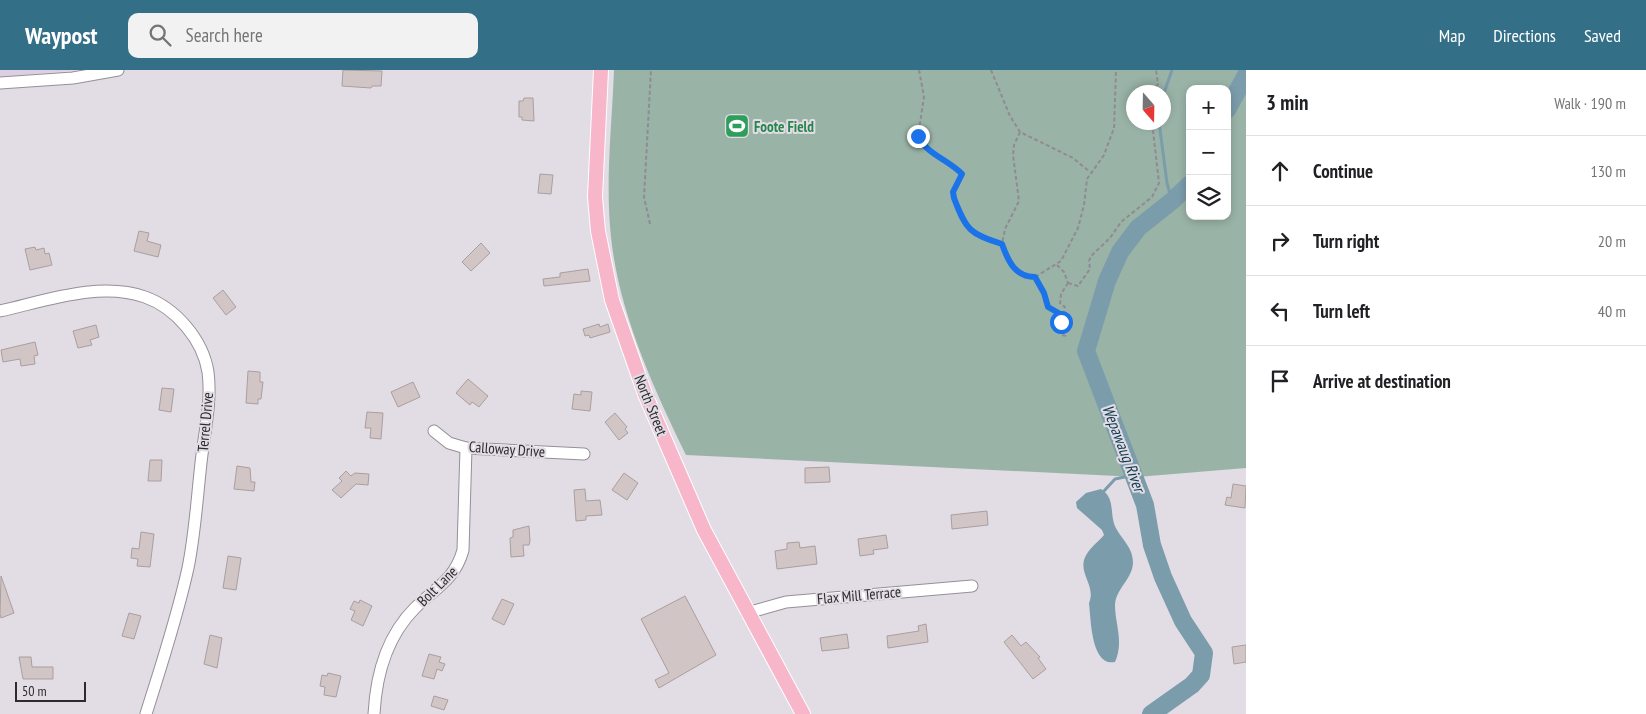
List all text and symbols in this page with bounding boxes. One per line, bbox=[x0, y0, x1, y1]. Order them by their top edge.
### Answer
search box bbox=[128, 13, 478, 58]
text: Waypost bbox=[25, 20, 98, 51]
icon: search bbox=[146, 21, 174, 49]
text: Search here bbox=[186, 23, 263, 47]
text: Map bbox=[1439, 24, 1465, 47]
text: Directions bbox=[1493, 24, 1556, 47]
text: Saved bbox=[1584, 24, 1621, 47]
north arrow bbox=[1126, 85, 1171, 130]
map controls bbox=[1186, 85, 1231, 220]
button: + bbox=[1186, 85, 1231, 130]
text: 3 min bbox=[1266, 89, 1308, 116]
text: Walk · 190 m bbox=[1554, 93, 1626, 113]
sports icon: Foote Field bbox=[724, 113, 750, 139]
place label: Foote Field bbox=[754, 117, 814, 136]
route end bbox=[907, 125, 930, 148]
button: − bbox=[1186, 130, 1231, 175]
icon: ahead bbox=[1266, 157, 1294, 185]
text: Continue bbox=[1313, 159, 1373, 183]
text: 130 m bbox=[1591, 161, 1626, 181]
button: layers bbox=[1186, 175, 1231, 220]
icon: right bbox=[1266, 227, 1294, 255]
text: Turn right bbox=[1313, 229, 1379, 253]
text: 20 m bbox=[1598, 231, 1626, 251]
icon: left bbox=[1266, 297, 1294, 325]
text: Turn left bbox=[1313, 299, 1370, 323]
text: 40 m bbox=[1598, 301, 1626, 321]
route start bbox=[1050, 311, 1073, 334]
icon: arrive bbox=[1266, 367, 1294, 395]
text: Arrive at destination bbox=[1313, 369, 1451, 393]
street label: North Street bbox=[630, 372, 672, 438]
street label: Terrel Drive bbox=[193, 391, 217, 453]
water label: Wepawaug River bbox=[1098, 402, 1151, 497]
street label: Calloway Drive bbox=[468, 437, 546, 461]
street label: Bolt Lane bbox=[413, 562, 461, 610]
street label: Flax Mill Terrace bbox=[816, 582, 902, 608]
scale bar bbox=[15, 679, 86, 702]
text: 50 m bbox=[22, 682, 47, 700]

